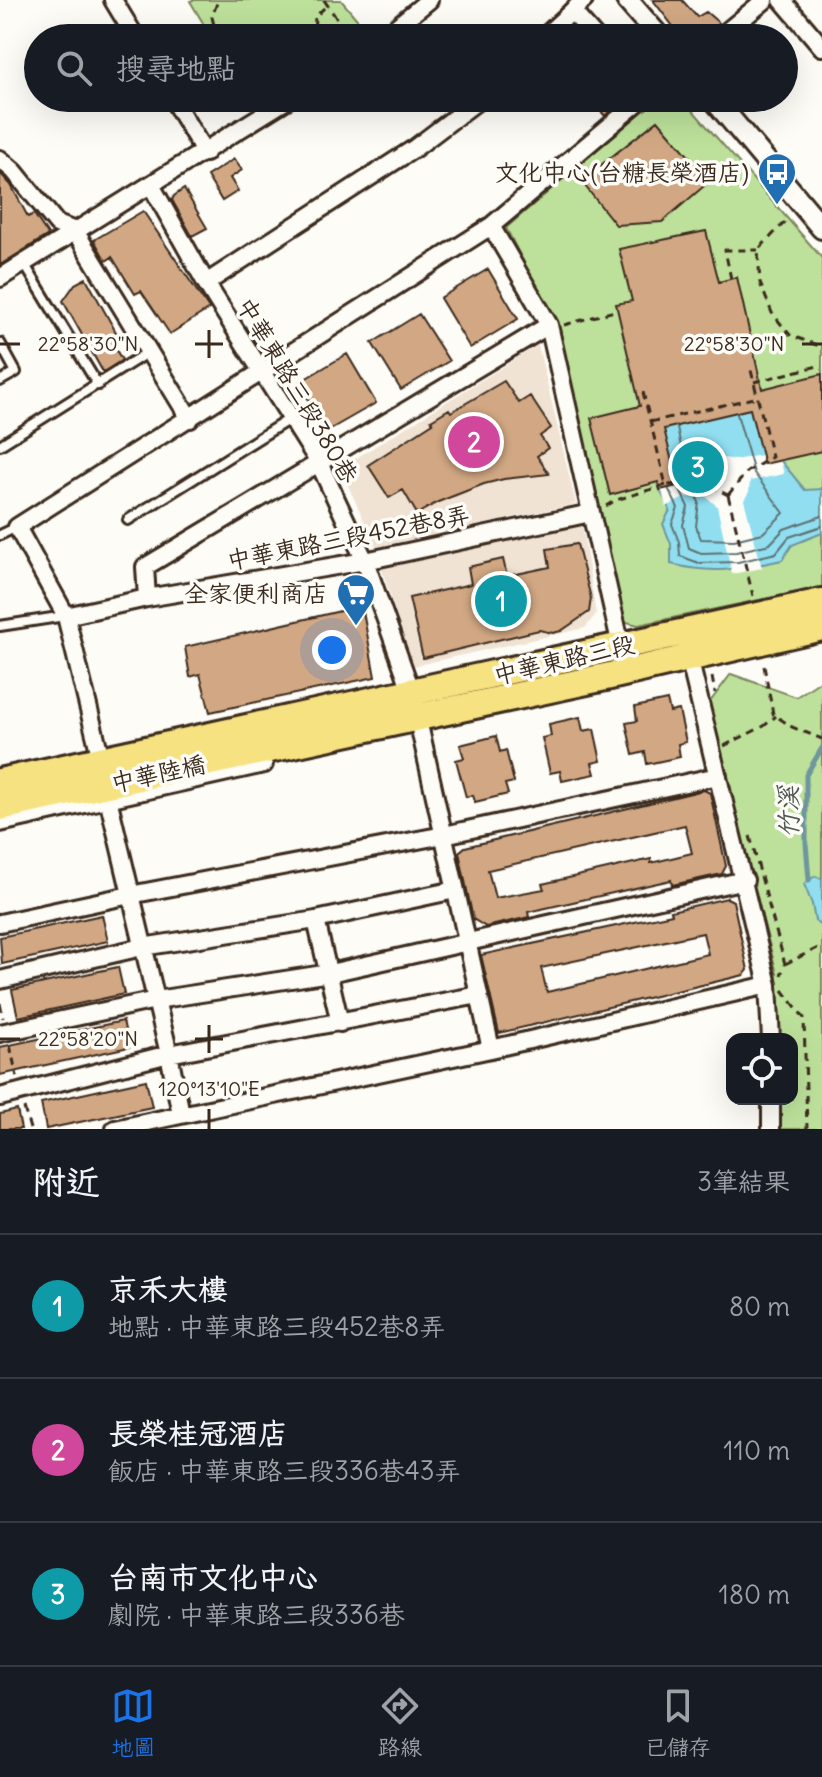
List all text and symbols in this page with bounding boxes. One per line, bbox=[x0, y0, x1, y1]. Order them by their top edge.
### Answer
search box bbox=[24, 24, 798, 112]
icon: search bbox=[52, 46, 96, 90]
text: 搜尋地點 bbox=[116, 49, 236, 87]
bus stop icon: 文化中心(台糖長榮酒店) bbox=[756, 151, 798, 206]
place label: 文化中心(台糖長榮酒店) bbox=[494, 157, 749, 187]
street label: 中華東路三段380巷 bbox=[231, 292, 365, 488]
text: 22°58'30"N bbox=[38, 331, 138, 356]
text: 22°58'30"N bbox=[684, 331, 784, 356]
pin: 2 bbox=[448, 412, 500, 472]
pin: 3 bbox=[672, 437, 724, 497]
street label: 中華東路三段452巷8弄 bbox=[224, 499, 472, 575]
pin: 1 bbox=[475, 571, 527, 631]
supermarket icon: 全家便利商店 bbox=[335, 572, 377, 627]
place label: 全家便利商店 bbox=[184, 578, 328, 608]
street label: 中華東路三段 bbox=[490, 628, 638, 690]
your location bbox=[312, 630, 352, 670]
street label: 中華陸橋 bbox=[108, 748, 208, 798]
water label: 竹溪 bbox=[771, 784, 805, 838]
text: 22°58'20"N bbox=[38, 1026, 138, 1051]
map controls bbox=[726, 1033, 798, 1105]
button: locate bbox=[726, 1033, 798, 1105]
text: 120°13'10"E bbox=[158, 1076, 260, 1101]
text: 附近 bbox=[32, 1160, 100, 1203]
text: 3筆結果 bbox=[697, 1165, 790, 1198]
text: 京禾大樓 bbox=[108, 1270, 228, 1308]
text: 1 bbox=[53, 1290, 63, 1323]
text: 80 m bbox=[729, 1290, 790, 1323]
text: 地點 · 中華東路三段452巷8弄 bbox=[108, 1310, 445, 1343]
text: 長榮桂冠酒店 bbox=[108, 1414, 288, 1452]
text: 2 bbox=[51, 1434, 65, 1467]
text: 110 m bbox=[723, 1434, 790, 1467]
text: 飯店 · 中華東路三段336巷43弄 bbox=[108, 1454, 460, 1487]
text: 台南市文化中心 bbox=[108, 1558, 318, 1596]
text: 3 bbox=[51, 1578, 65, 1611]
text: 180 m bbox=[719, 1578, 790, 1611]
text: 劇院 · 中華東路三段336巷 bbox=[108, 1598, 405, 1631]
tab: 地圖 bbox=[111, 1684, 155, 1761]
tab: 路線 bbox=[378, 1684, 422, 1761]
tab: 已儲存 bbox=[645, 1684, 711, 1761]

